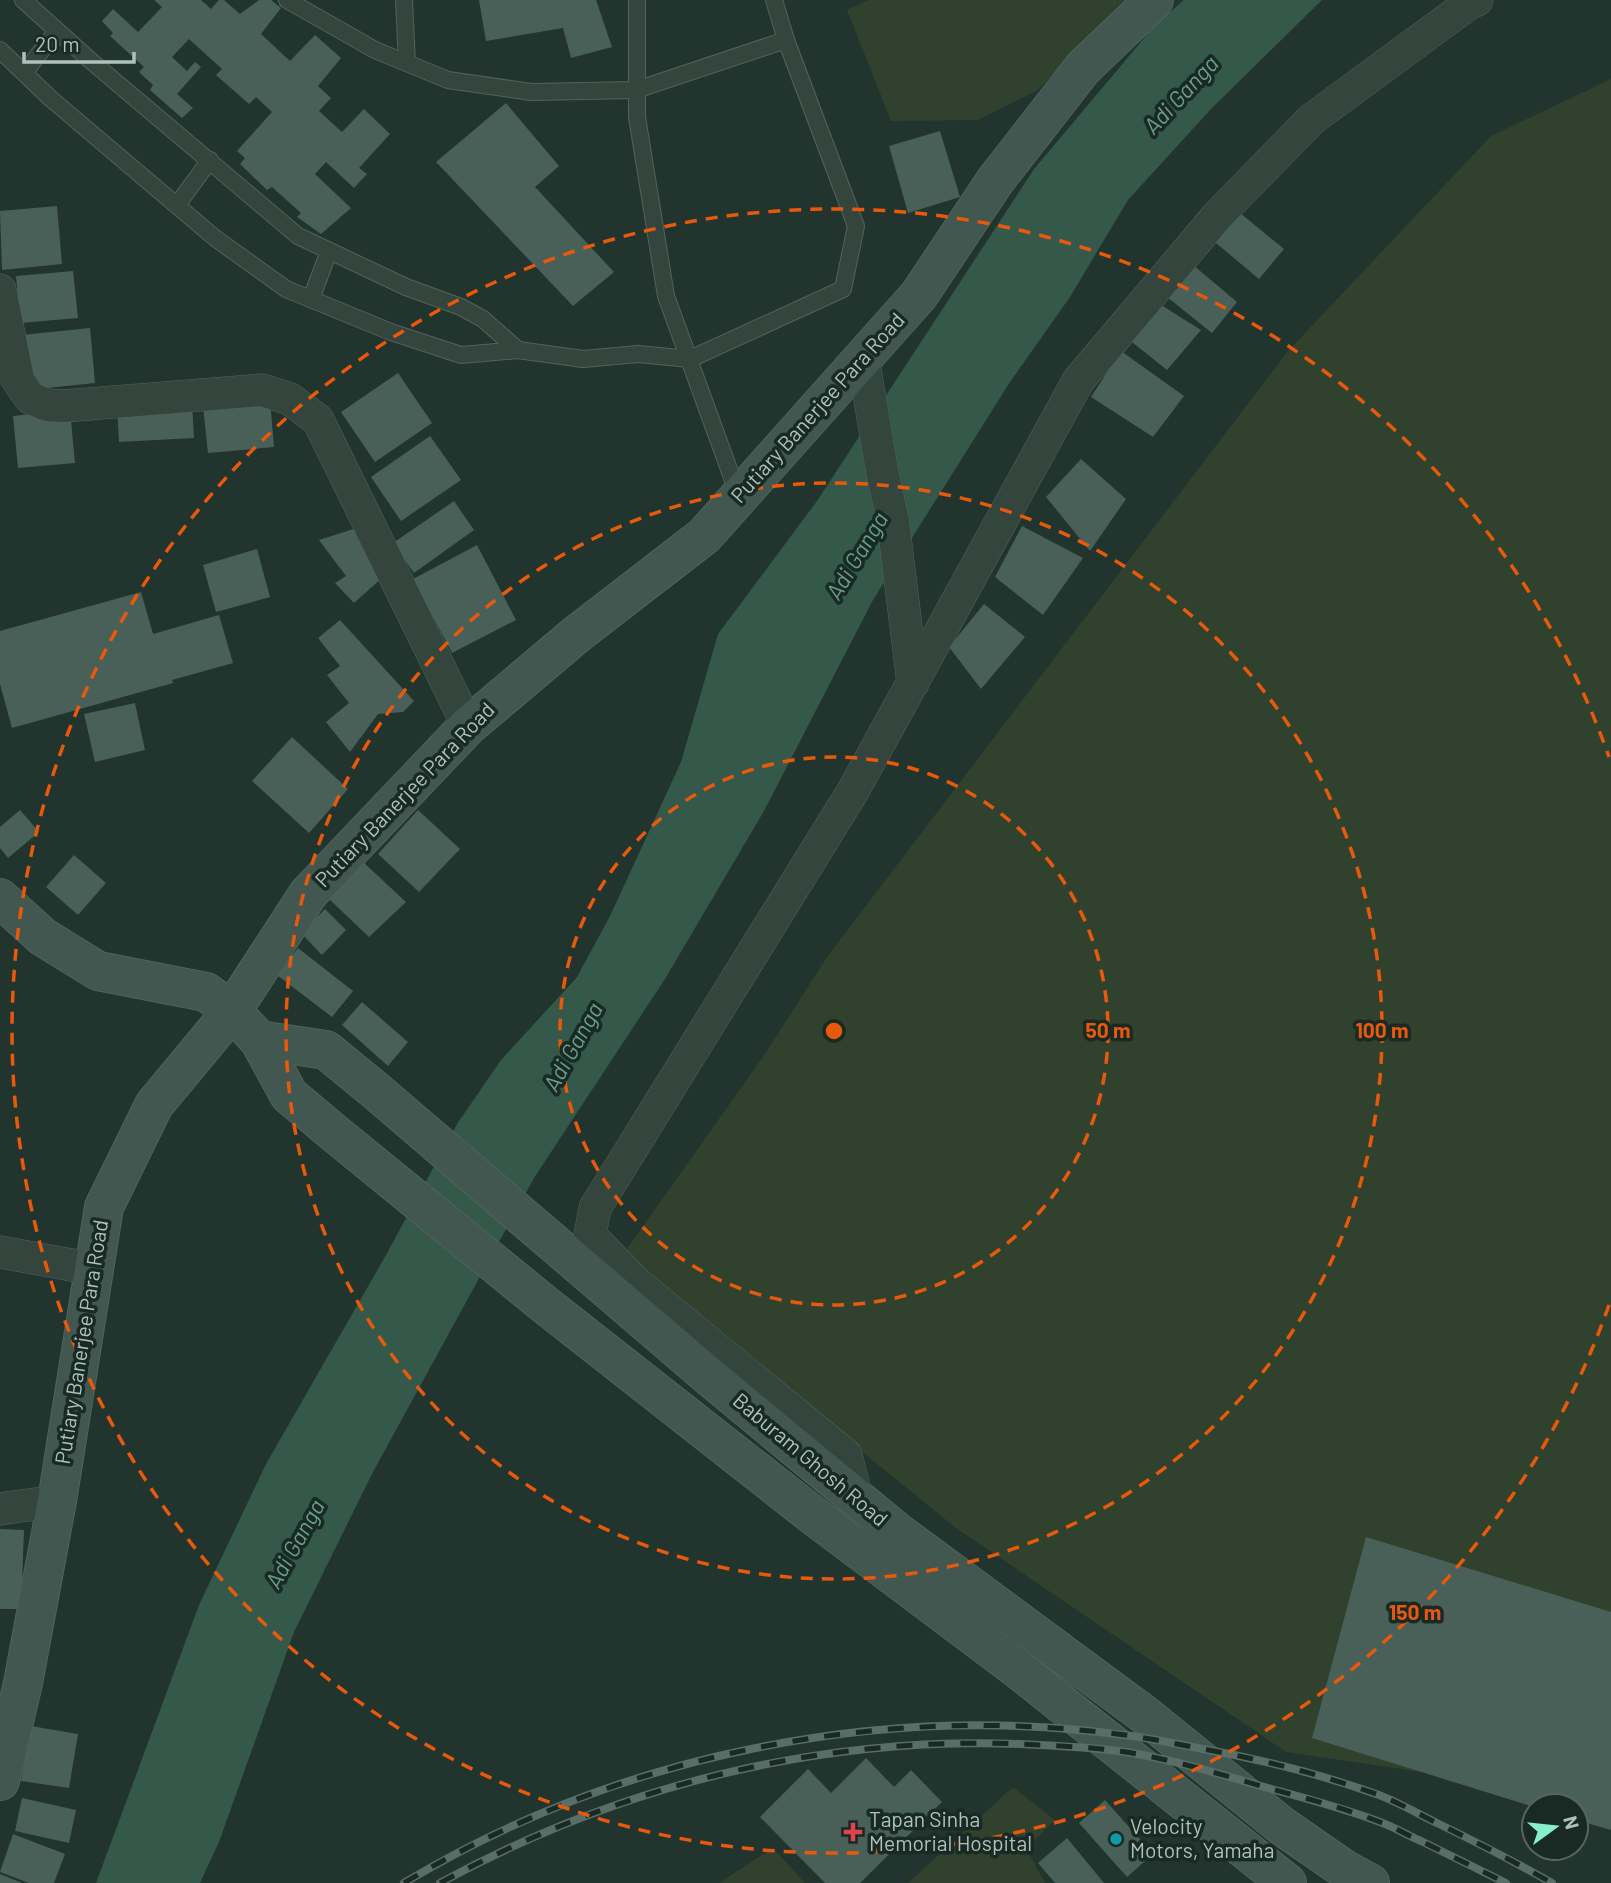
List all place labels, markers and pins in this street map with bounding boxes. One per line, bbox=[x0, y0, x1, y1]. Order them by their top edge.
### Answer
centre of rings bbox=[822, 1019, 846, 1043]
place label: Tapan Sinha Memorial Hospital bbox=[869, 1806, 1032, 1855]
place label: Velocity Motors, Yamaha bbox=[1130, 1813, 1274, 1862]
marker: Tapan Sinha Memorial Hospital bbox=[843, 1822, 863, 1842]
marker: Velocity Motors, Yamaha bbox=[1108, 1831, 1124, 1847]

